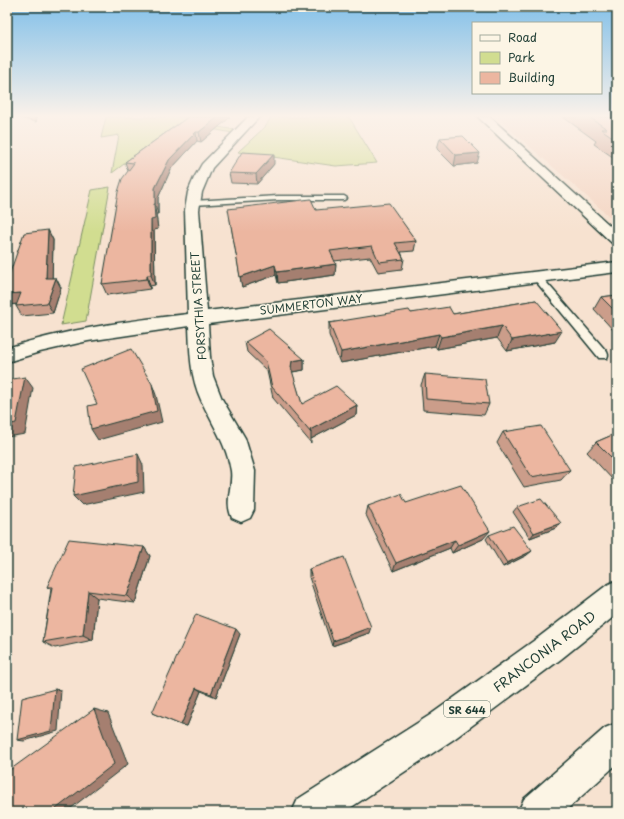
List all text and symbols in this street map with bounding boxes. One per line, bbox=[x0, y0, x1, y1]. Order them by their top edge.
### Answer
legend bbox=[472, 22, 602, 94]
text: Road bbox=[508, 28, 537, 46]
text: Park bbox=[508, 48, 535, 66]
text: Building bbox=[508, 68, 555, 86]
street label: FORSYTHIA STREET bbox=[186, 251, 210, 361]
street label: SUMMERTON WAY bbox=[258, 289, 364, 319]
street label: FRANCONIA ROAD bbox=[489, 606, 599, 696]
road number: SR 644 bbox=[444, 701, 490, 717]

